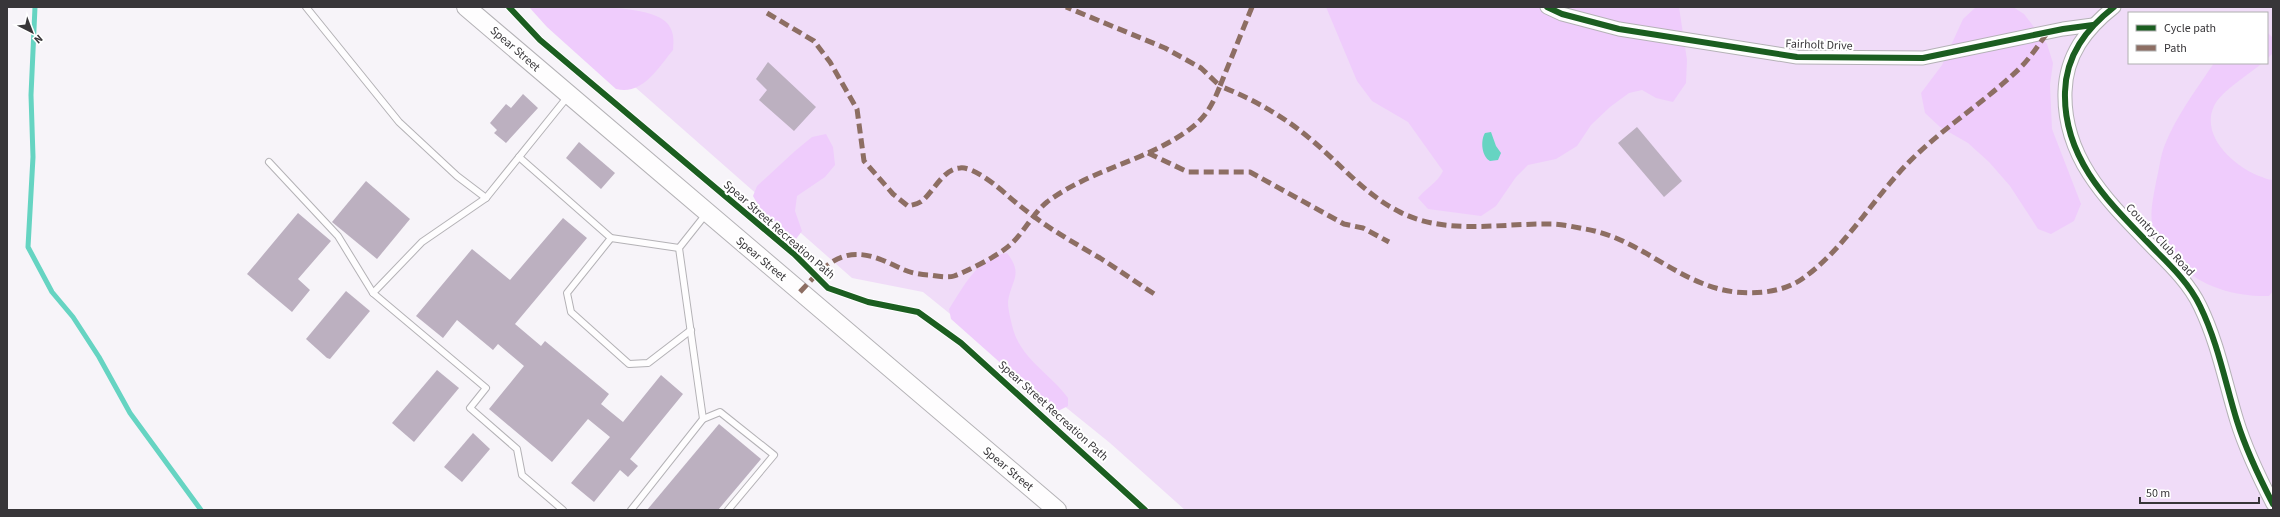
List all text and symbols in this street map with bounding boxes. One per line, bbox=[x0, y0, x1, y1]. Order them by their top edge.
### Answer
north arrow bbox=[12, 12, 52, 52]
legend bbox=[2128, 12, 2268, 64]
text: Cycle path bbox=[2164, 20, 2216, 37]
street label: Spear Street bbox=[486, 22, 544, 76]
text: N bbox=[31, 31, 46, 47]
street label: Fairholt Drive bbox=[1785, 35, 1853, 55]
text: Path bbox=[2164, 40, 2187, 57]
street label: Spear Street Recreation Path bbox=[720, 178, 838, 282]
street label: Country Club Road bbox=[2122, 200, 2198, 280]
street label: Spear Street bbox=[733, 234, 789, 284]
street label: Spear Street Recreation Path bbox=[994, 357, 1112, 465]
street label: Spear Street bbox=[979, 443, 1037, 495]
scale bar bbox=[2140, 479, 2259, 505]
text: 50 m bbox=[2146, 485, 2170, 502]

